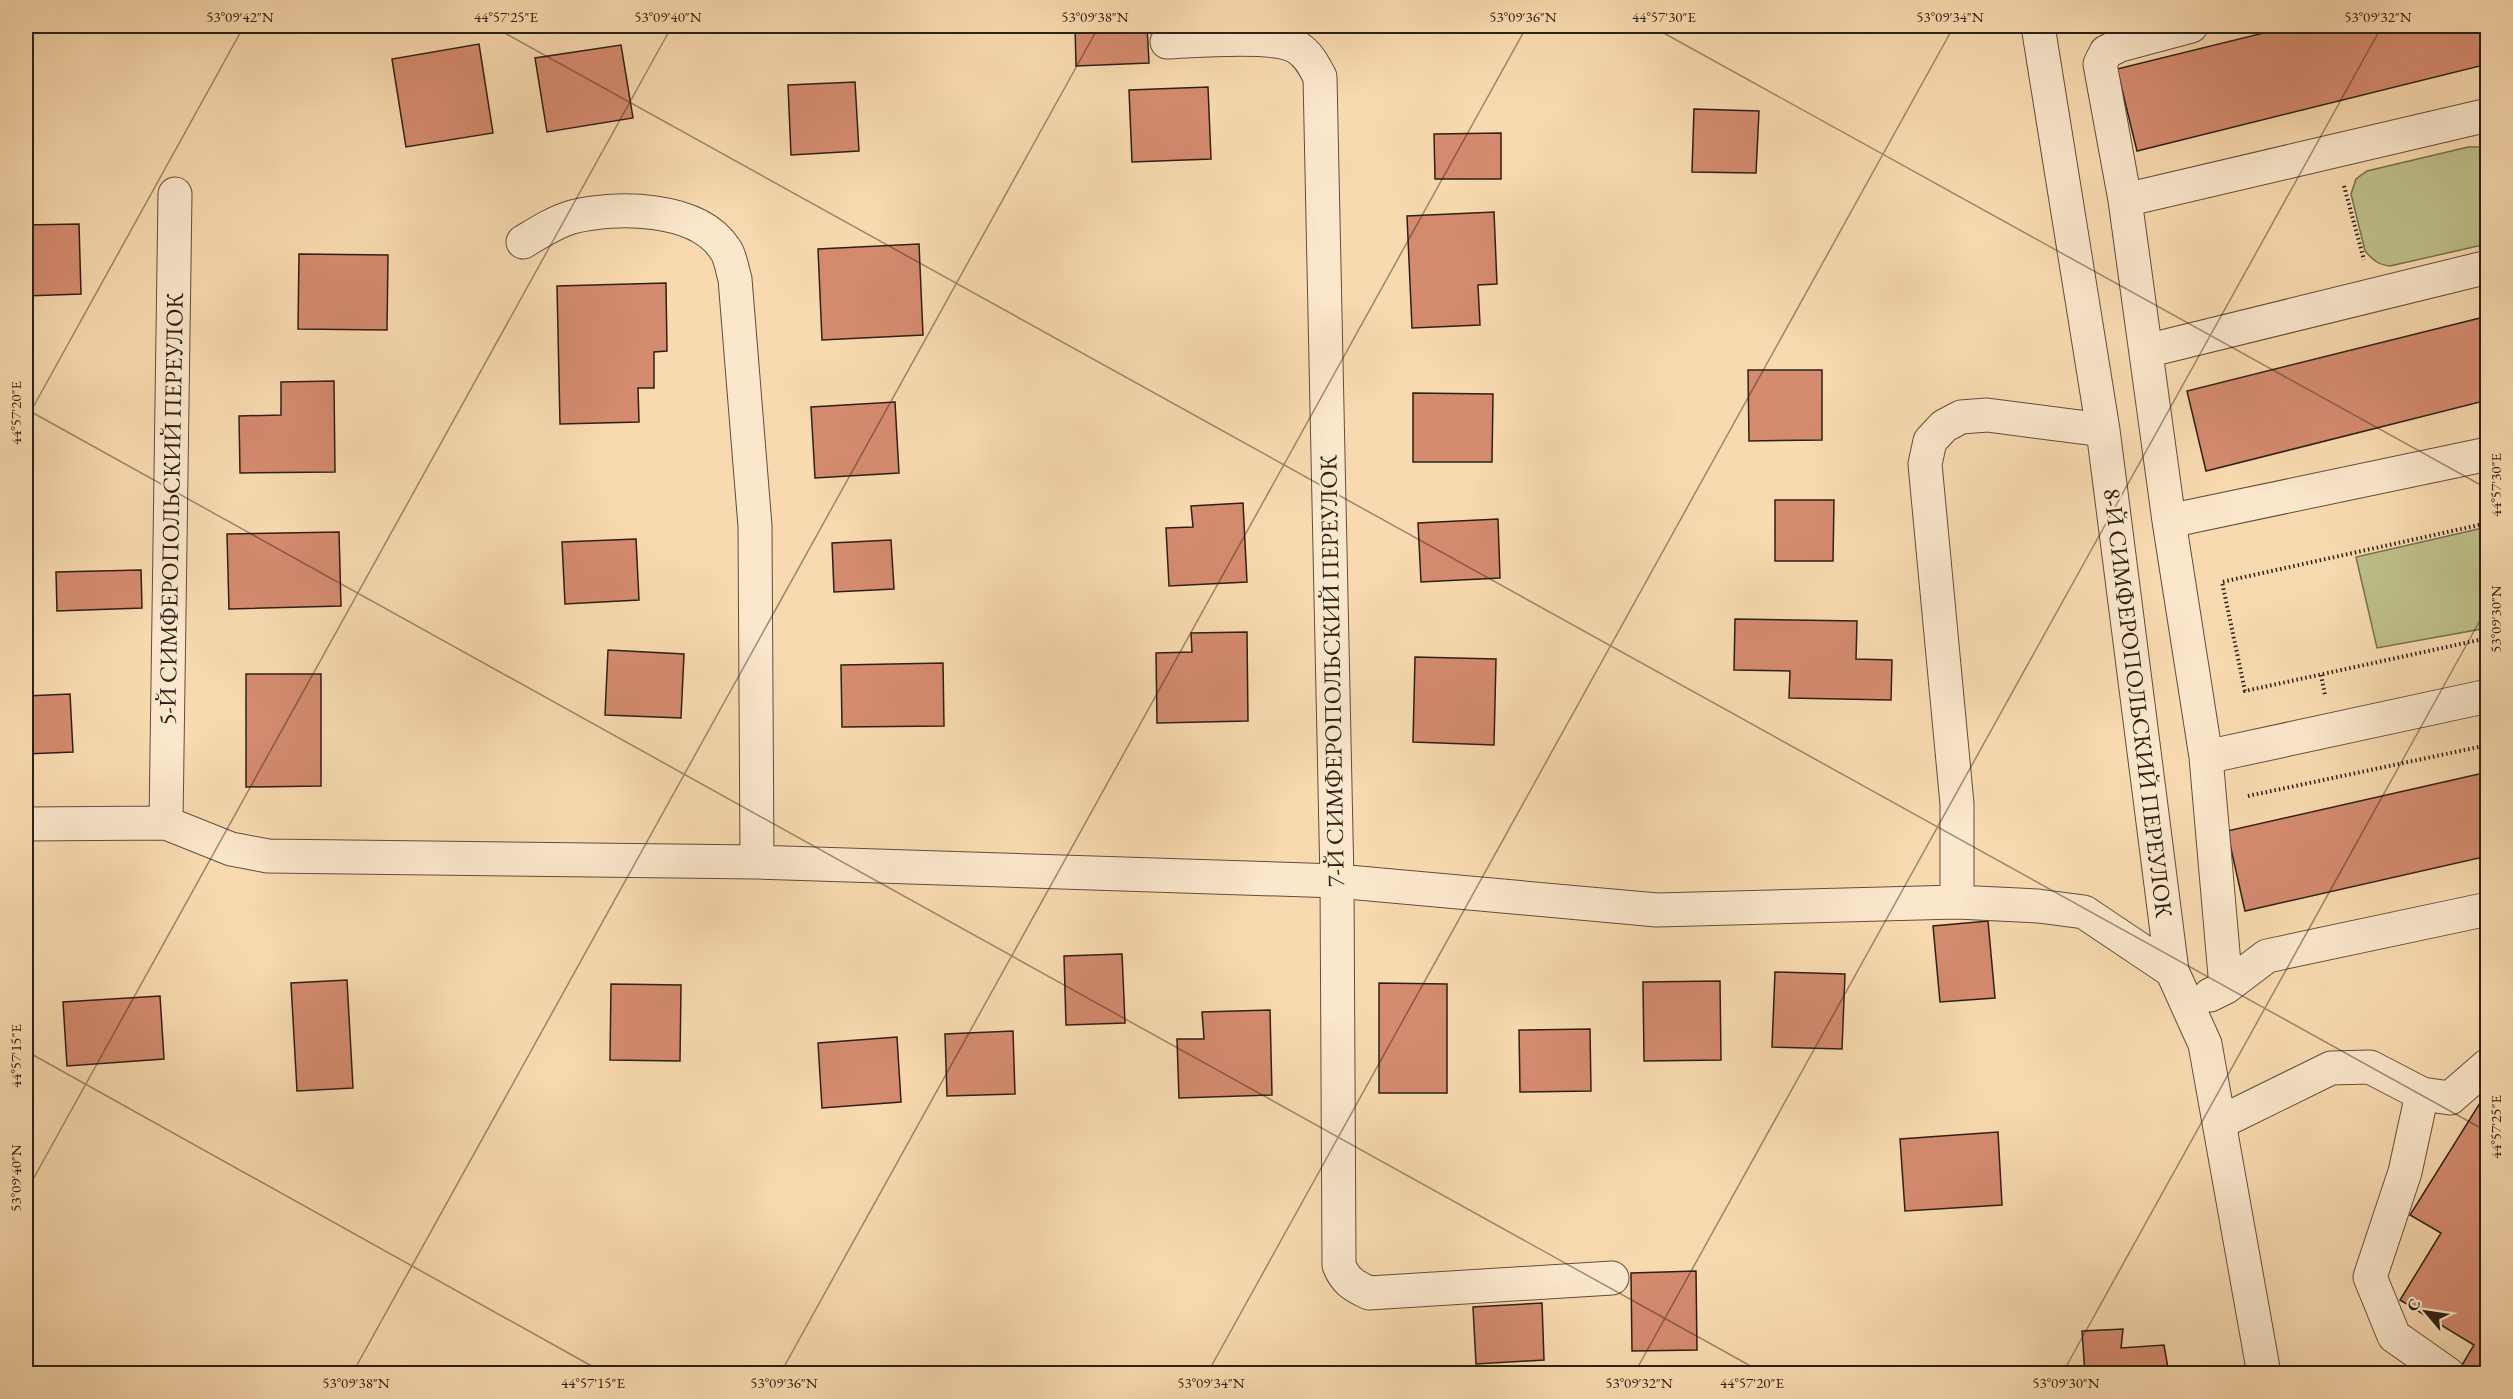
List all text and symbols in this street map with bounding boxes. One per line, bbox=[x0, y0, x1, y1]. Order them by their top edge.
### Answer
text: 53°09'42"N bbox=[206, 7, 274, 26]
text: 44°57'25"E bbox=[474, 7, 539, 26]
text: 53°09'40"N bbox=[634, 7, 702, 26]
text: 53°09'38"N bbox=[1061, 7, 1129, 26]
text: 53°09'36"N bbox=[1489, 7, 1557, 26]
text: 44°57'30"E bbox=[1632, 7, 1697, 26]
text: 53°09'34"N bbox=[1916, 7, 1984, 26]
text: 53°09'32"N bbox=[2344, 7, 2412, 26]
street label: 5-Й СИМФЕРОПОЛЬСКИЙ ПЕРЕУЛОК bbox=[151, 292, 190, 725]
text: 44°57'20"E bbox=[6, 380, 25, 445]
text: 44°57'30"E bbox=[2486, 452, 2505, 517]
street label: 7-Й СИМФЕРОПОЛЬСКИЙ ПЕРЕУЛОК bbox=[1312, 454, 1351, 887]
street label: 8-Й СИМФЕРОПОЛЬСКИЙ ПЕРЕУЛОК bbox=[2097, 486, 2180, 920]
text: 53°09'30"N bbox=[2486, 585, 2505, 653]
text: 44°57'15"E bbox=[6, 1023, 25, 1088]
text: 44°57'25"E bbox=[2486, 1094, 2505, 1159]
text: 53°09'40"N bbox=[6, 1144, 25, 1212]
north arrow bbox=[2396, 1282, 2456, 1342]
text: С bbox=[2401, 1295, 2425, 1315]
text: 53°09'38"N bbox=[322, 1373, 390, 1392]
text: 44°57'15"E bbox=[561, 1373, 626, 1392]
text: 53°09'36"N bbox=[750, 1373, 818, 1392]
text: 53°09'34"N bbox=[1177, 1373, 1245, 1392]
text: 53°09'32"N bbox=[1605, 1373, 1673, 1392]
text: 44°57'20"E bbox=[1720, 1373, 1785, 1392]
text: 53°09'30"N bbox=[2032, 1373, 2100, 1392]

